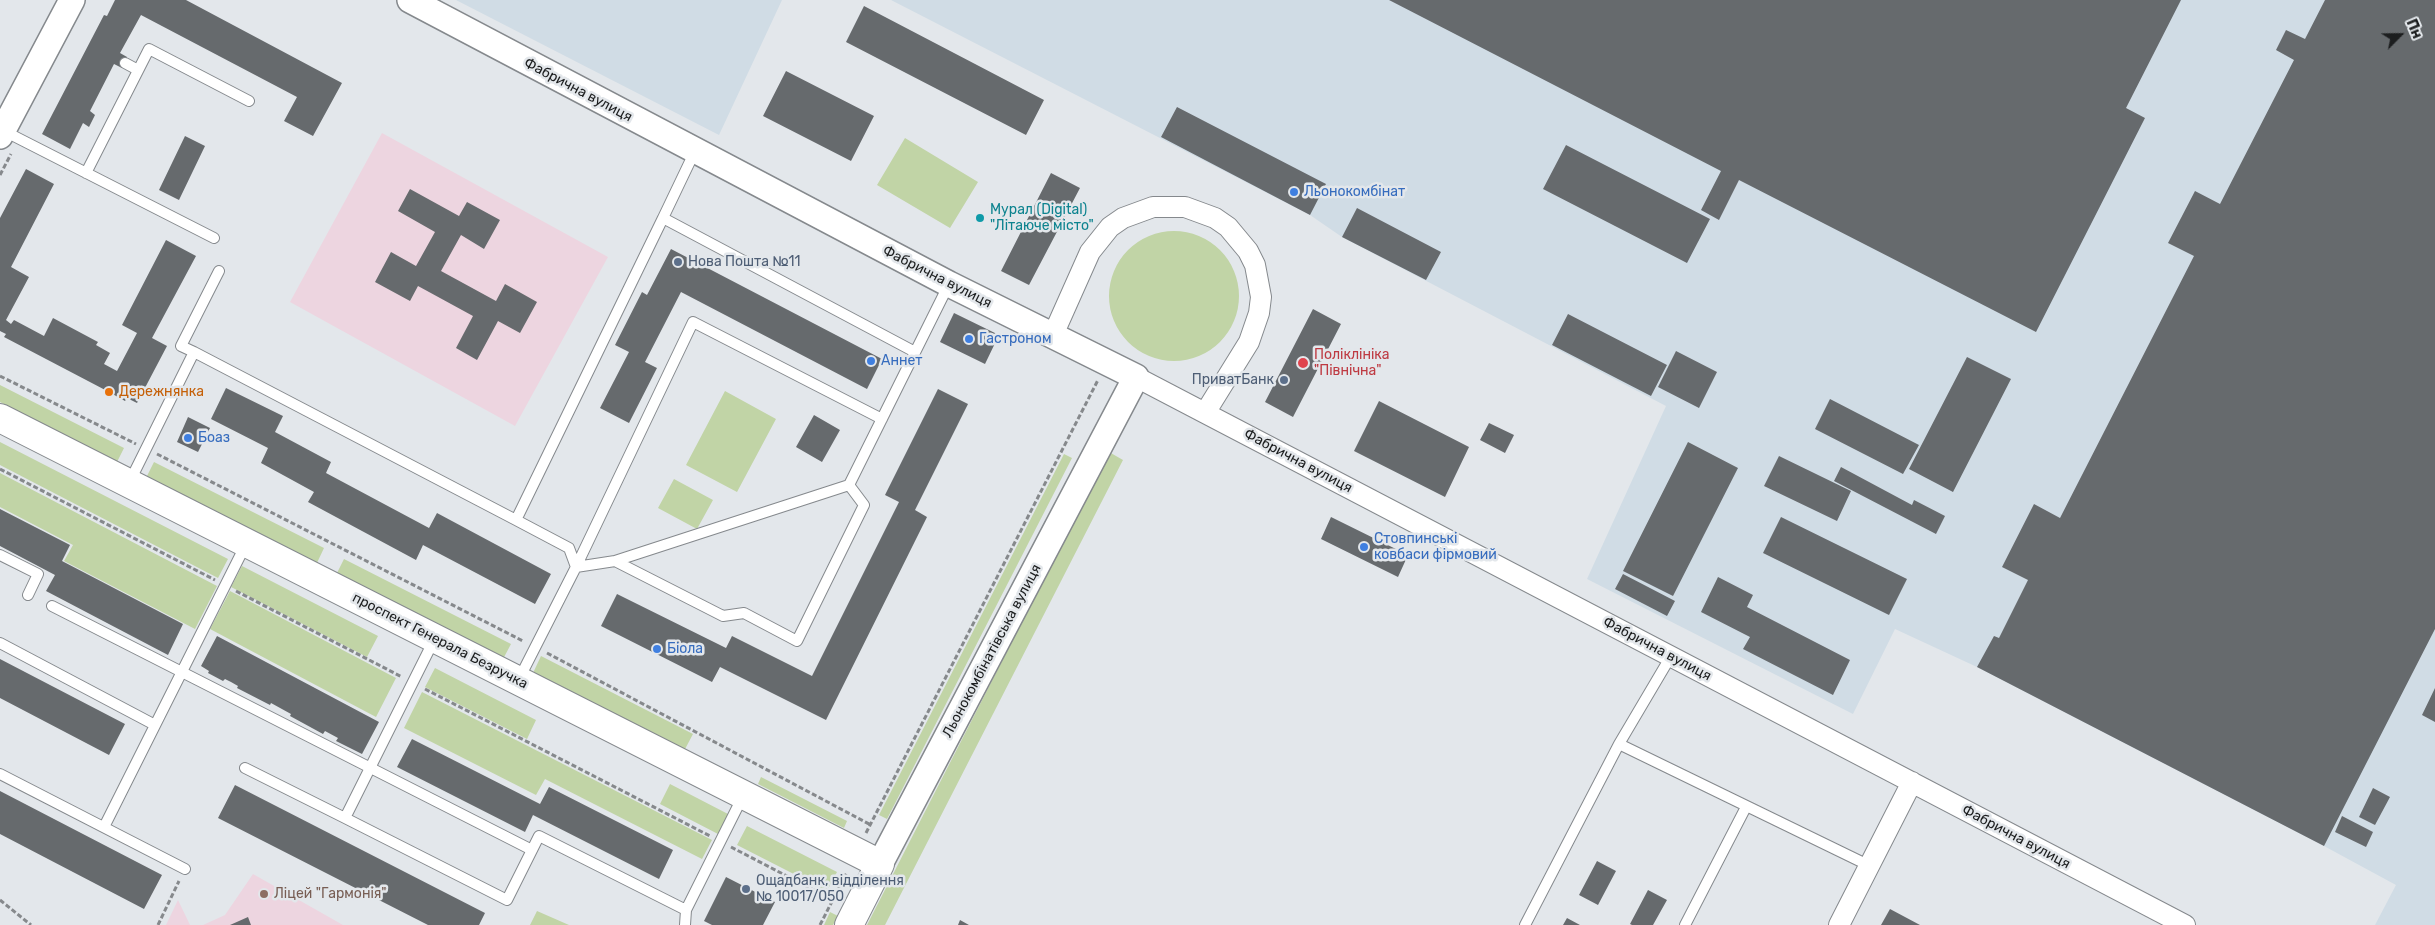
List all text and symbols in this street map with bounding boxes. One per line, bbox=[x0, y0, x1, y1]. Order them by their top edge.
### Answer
north arrow bbox=[2375, 10, 2425, 60]
text: Пн bbox=[2403, 17, 2426, 41]
street label: Фабрична вулиця bbox=[521, 54, 635, 126]
place label: Льонокомбінат bbox=[1304, 184, 1405, 200]
marker: Льонокомбінат bbox=[1288, 186, 1300, 198]
place label: Мурал (Digital) "Літаюче місто" bbox=[990, 202, 1094, 234]
marker: Мурал (Digital) "Літаюче місто" bbox=[974, 212, 986, 224]
street label: Фабрична вулиця bbox=[880, 242, 994, 312]
place label: Нова Пошта №11 bbox=[688, 254, 801, 270]
marker: Нова Пошта №11 bbox=[672, 256, 684, 268]
place label: Гастроном bbox=[979, 331, 1051, 347]
marker: Гастроном bbox=[963, 333, 975, 345]
place label: Поліклініка "Північна" bbox=[1314, 347, 1390, 380]
place label: Аннет bbox=[881, 353, 922, 369]
marker: Аннет bbox=[865, 355, 877, 367]
marker: Поліклініка "Північна" bbox=[1296, 356, 1310, 370]
place label: ПриватБанк bbox=[1192, 372, 1274, 388]
marker: ПриватБанк bbox=[1278, 374, 1290, 386]
place label: Дережнянка bbox=[119, 384, 204, 400]
marker: Дережнянка bbox=[103, 386, 115, 398]
street label: Фабрична вулиця bbox=[1241, 425, 1355, 497]
place label: Боаз bbox=[198, 430, 230, 446]
marker: Боаз bbox=[182, 432, 194, 444]
place label: Стовпинські ковбаси фірмовий bbox=[1374, 531, 1497, 564]
marker: Стовпинські ковбаси фірмовий bbox=[1358, 541, 1370, 553]
street label: Льонокомбінатівська вулиця bbox=[939, 561, 1045, 741]
street label: проспект Генерала Безручка bbox=[350, 589, 530, 693]
street label: Фабрична вулиця bbox=[1600, 613, 1714, 685]
place label: Біола bbox=[667, 641, 703, 657]
marker: Біола bbox=[651, 643, 663, 655]
street label: Фабрична вулиця bbox=[1959, 801, 2073, 873]
place label: Ощадбанк, відділення № 10017/050 bbox=[756, 873, 904, 906]
marker: Ощадбанк, відділення № 10017/050 bbox=[740, 883, 752, 895]
place label: Ліцей "Гармонія" bbox=[274, 886, 387, 902]
marker: Ліцей "Гармонія" bbox=[258, 888, 270, 900]

